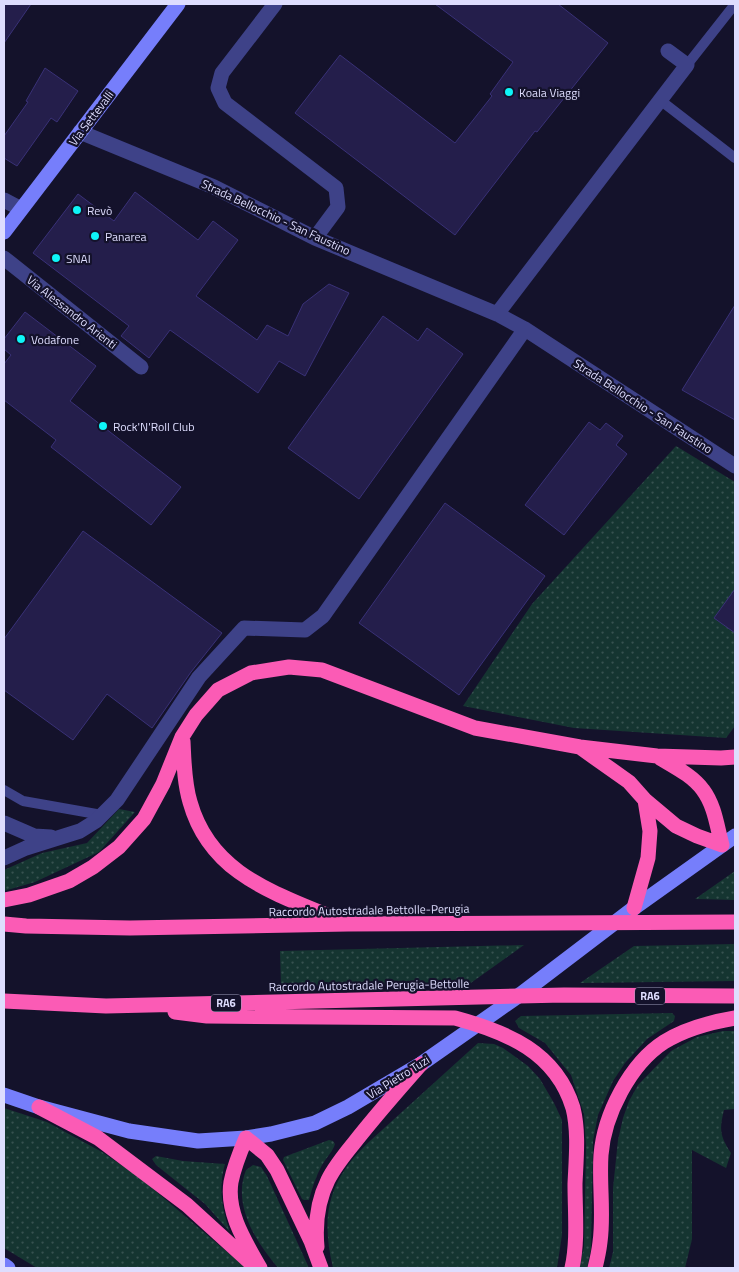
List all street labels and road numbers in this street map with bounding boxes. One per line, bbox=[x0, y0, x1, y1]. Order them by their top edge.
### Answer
street label: Via Settevalli bbox=[64, 86, 118, 150]
street label: Strada Bellocchio - San Faustino bbox=[198, 174, 354, 260]
street label: Via Alessandro Arienti bbox=[23, 271, 121, 353]
street label: Strada Bellocchio - San Faustino bbox=[570, 354, 716, 458]
street label: Raccordo Autostradale Bettolle-Perugia bbox=[268, 899, 470, 921]
street label: Raccordo Autostradale Perugia-Bettolle bbox=[268, 974, 470, 996]
road number: RA6 bbox=[635, 988, 665, 1004]
road number: RA6 bbox=[211, 994, 241, 1011]
street label: Via Pietro Tuzi bbox=[363, 1050, 433, 1104]

